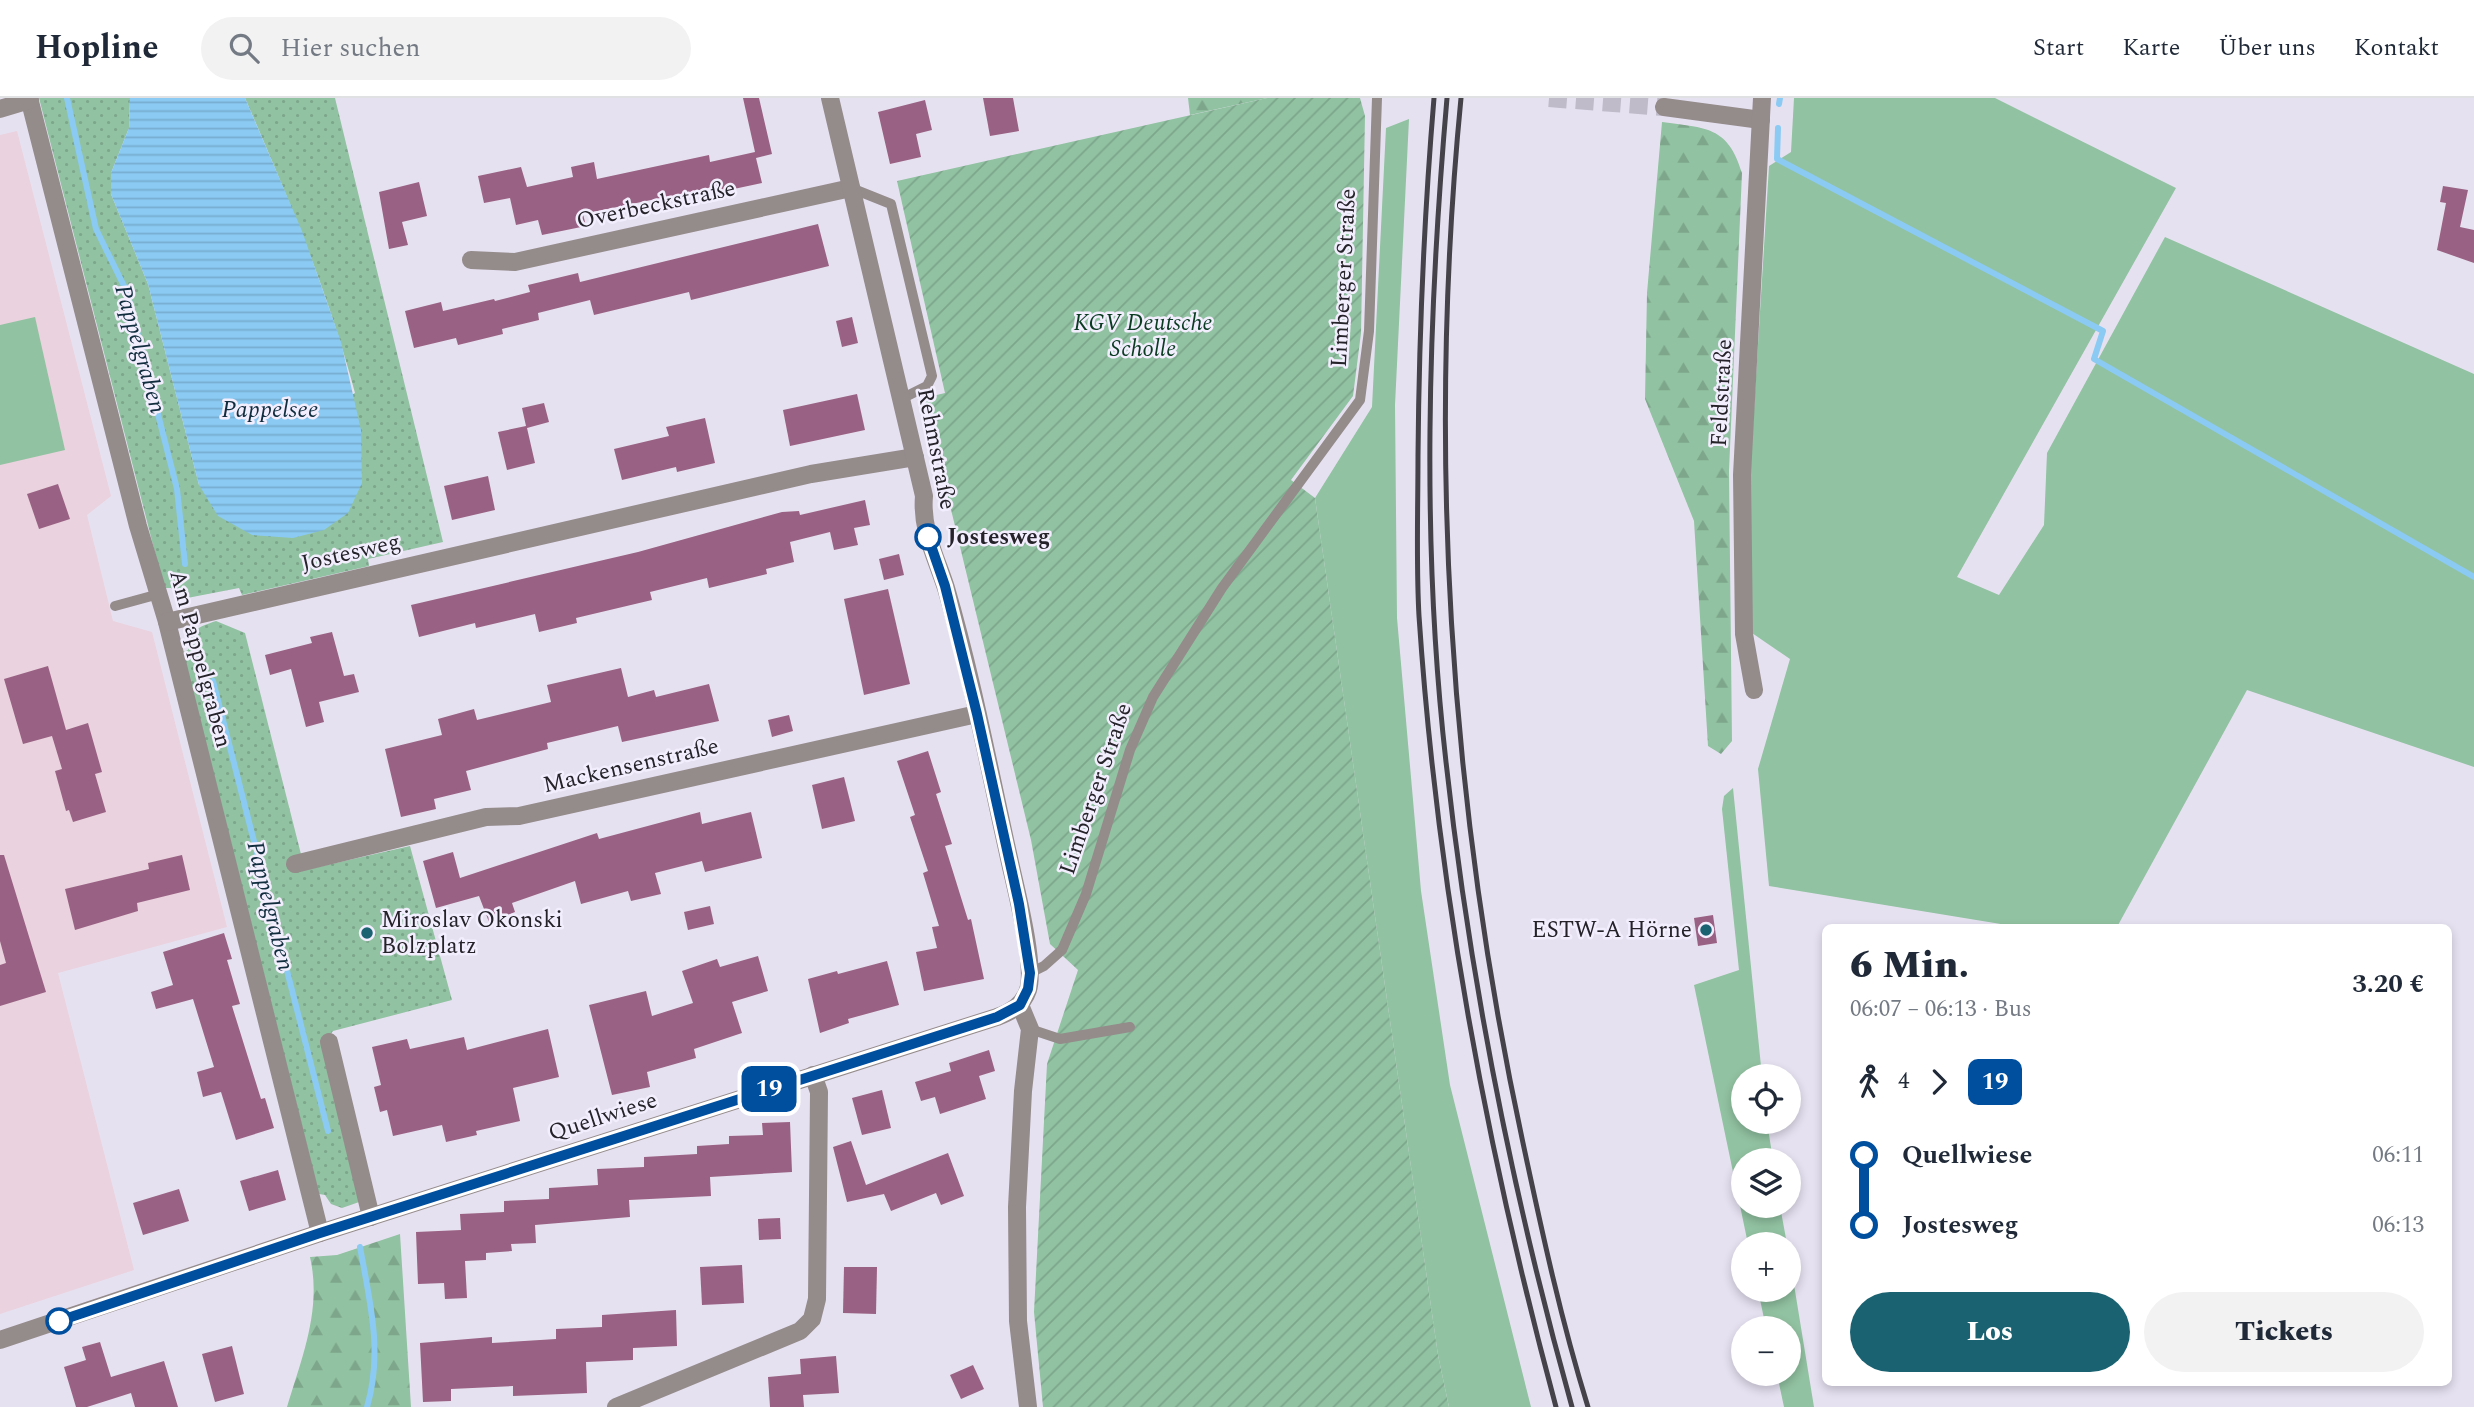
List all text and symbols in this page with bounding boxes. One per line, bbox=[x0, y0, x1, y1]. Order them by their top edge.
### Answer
search box bbox=[201, 17, 691, 80]
text: Hopline bbox=[35, 23, 159, 73]
text: Hier suchen bbox=[281, 28, 420, 68]
icon: search bbox=[225, 29, 263, 67]
text: Start bbox=[2033, 30, 2084, 66]
text: Karte bbox=[2122, 30, 2180, 66]
text: Über uns bbox=[2218, 30, 2316, 66]
text: Kontakt bbox=[2354, 30, 2439, 66]
street label: Overbeckstraße bbox=[573, 171, 739, 239]
street label: Limberger Straße bbox=[1322, 188, 1366, 368]
water label: Pappelgraben bbox=[104, 280, 176, 418]
park label: KGV Deutsche Scholle bbox=[1073, 306, 1213, 367]
street label: Feldstraße bbox=[1702, 338, 1742, 448]
street label: Rehmstraße bbox=[907, 385, 965, 513]
water label: Pappelsee bbox=[222, 392, 318, 428]
place label: Jostesweg bbox=[947, 520, 1050, 555]
marker: Jostesweg bbox=[915, 524, 941, 550]
street label: Jostesweg bbox=[298, 525, 404, 581]
street label: Am Pappelgraben bbox=[159, 566, 241, 752]
street label: Limberger Straße bbox=[1050, 699, 1142, 879]
street label: Mackensenstraße bbox=[540, 729, 722, 803]
water label: Pappelgraben bbox=[236, 837, 304, 975]
place label: Miroslav Okonski Bolzplatz bbox=[381, 903, 563, 964]
place label: ESTW-A Hörne bbox=[1532, 913, 1692, 948]
marker: ESTW-A Hörne bbox=[1698, 922, 1714, 938]
marker: Miroslav Okonski Bolzplatz bbox=[359, 925, 375, 941]
text: 6 Min. bbox=[1850, 937, 1969, 995]
text: 3.20 € bbox=[2352, 964, 2424, 1004]
text: 06:07 – 06:13 · Bus bbox=[1850, 992, 2032, 1027]
icon: walk bbox=[1850, 1063, 1888, 1101]
icon: forward bbox=[1920, 1063, 1958, 1101]
map controls bbox=[1731, 1064, 1801, 1386]
button: locate bbox=[1731, 1064, 1801, 1134]
text: 4 bbox=[1898, 1064, 1910, 1099]
text: 19 bbox=[1982, 1064, 2008, 1100]
line badge: 19 bbox=[738, 1066, 800, 1112]
text: 19 bbox=[756, 1071, 782, 1107]
street label: Quellwiese bbox=[544, 1083, 662, 1151]
text: Quellwiese bbox=[1902, 1135, 2032, 1175]
text: 06:11 bbox=[2372, 1138, 2424, 1173]
button: layers bbox=[1731, 1148, 1801, 1218]
text: Jostesweg bbox=[1902, 1205, 2019, 1245]
text: 06:13 bbox=[2372, 1208, 2424, 1243]
button: + bbox=[1731, 1232, 1801, 1302]
button: Los bbox=[1850, 1292, 2130, 1372]
button: Tickets bbox=[2144, 1292, 2424, 1372]
unlabelled marker bbox=[46, 1308, 72, 1334]
button: − bbox=[1731, 1316, 1801, 1386]

